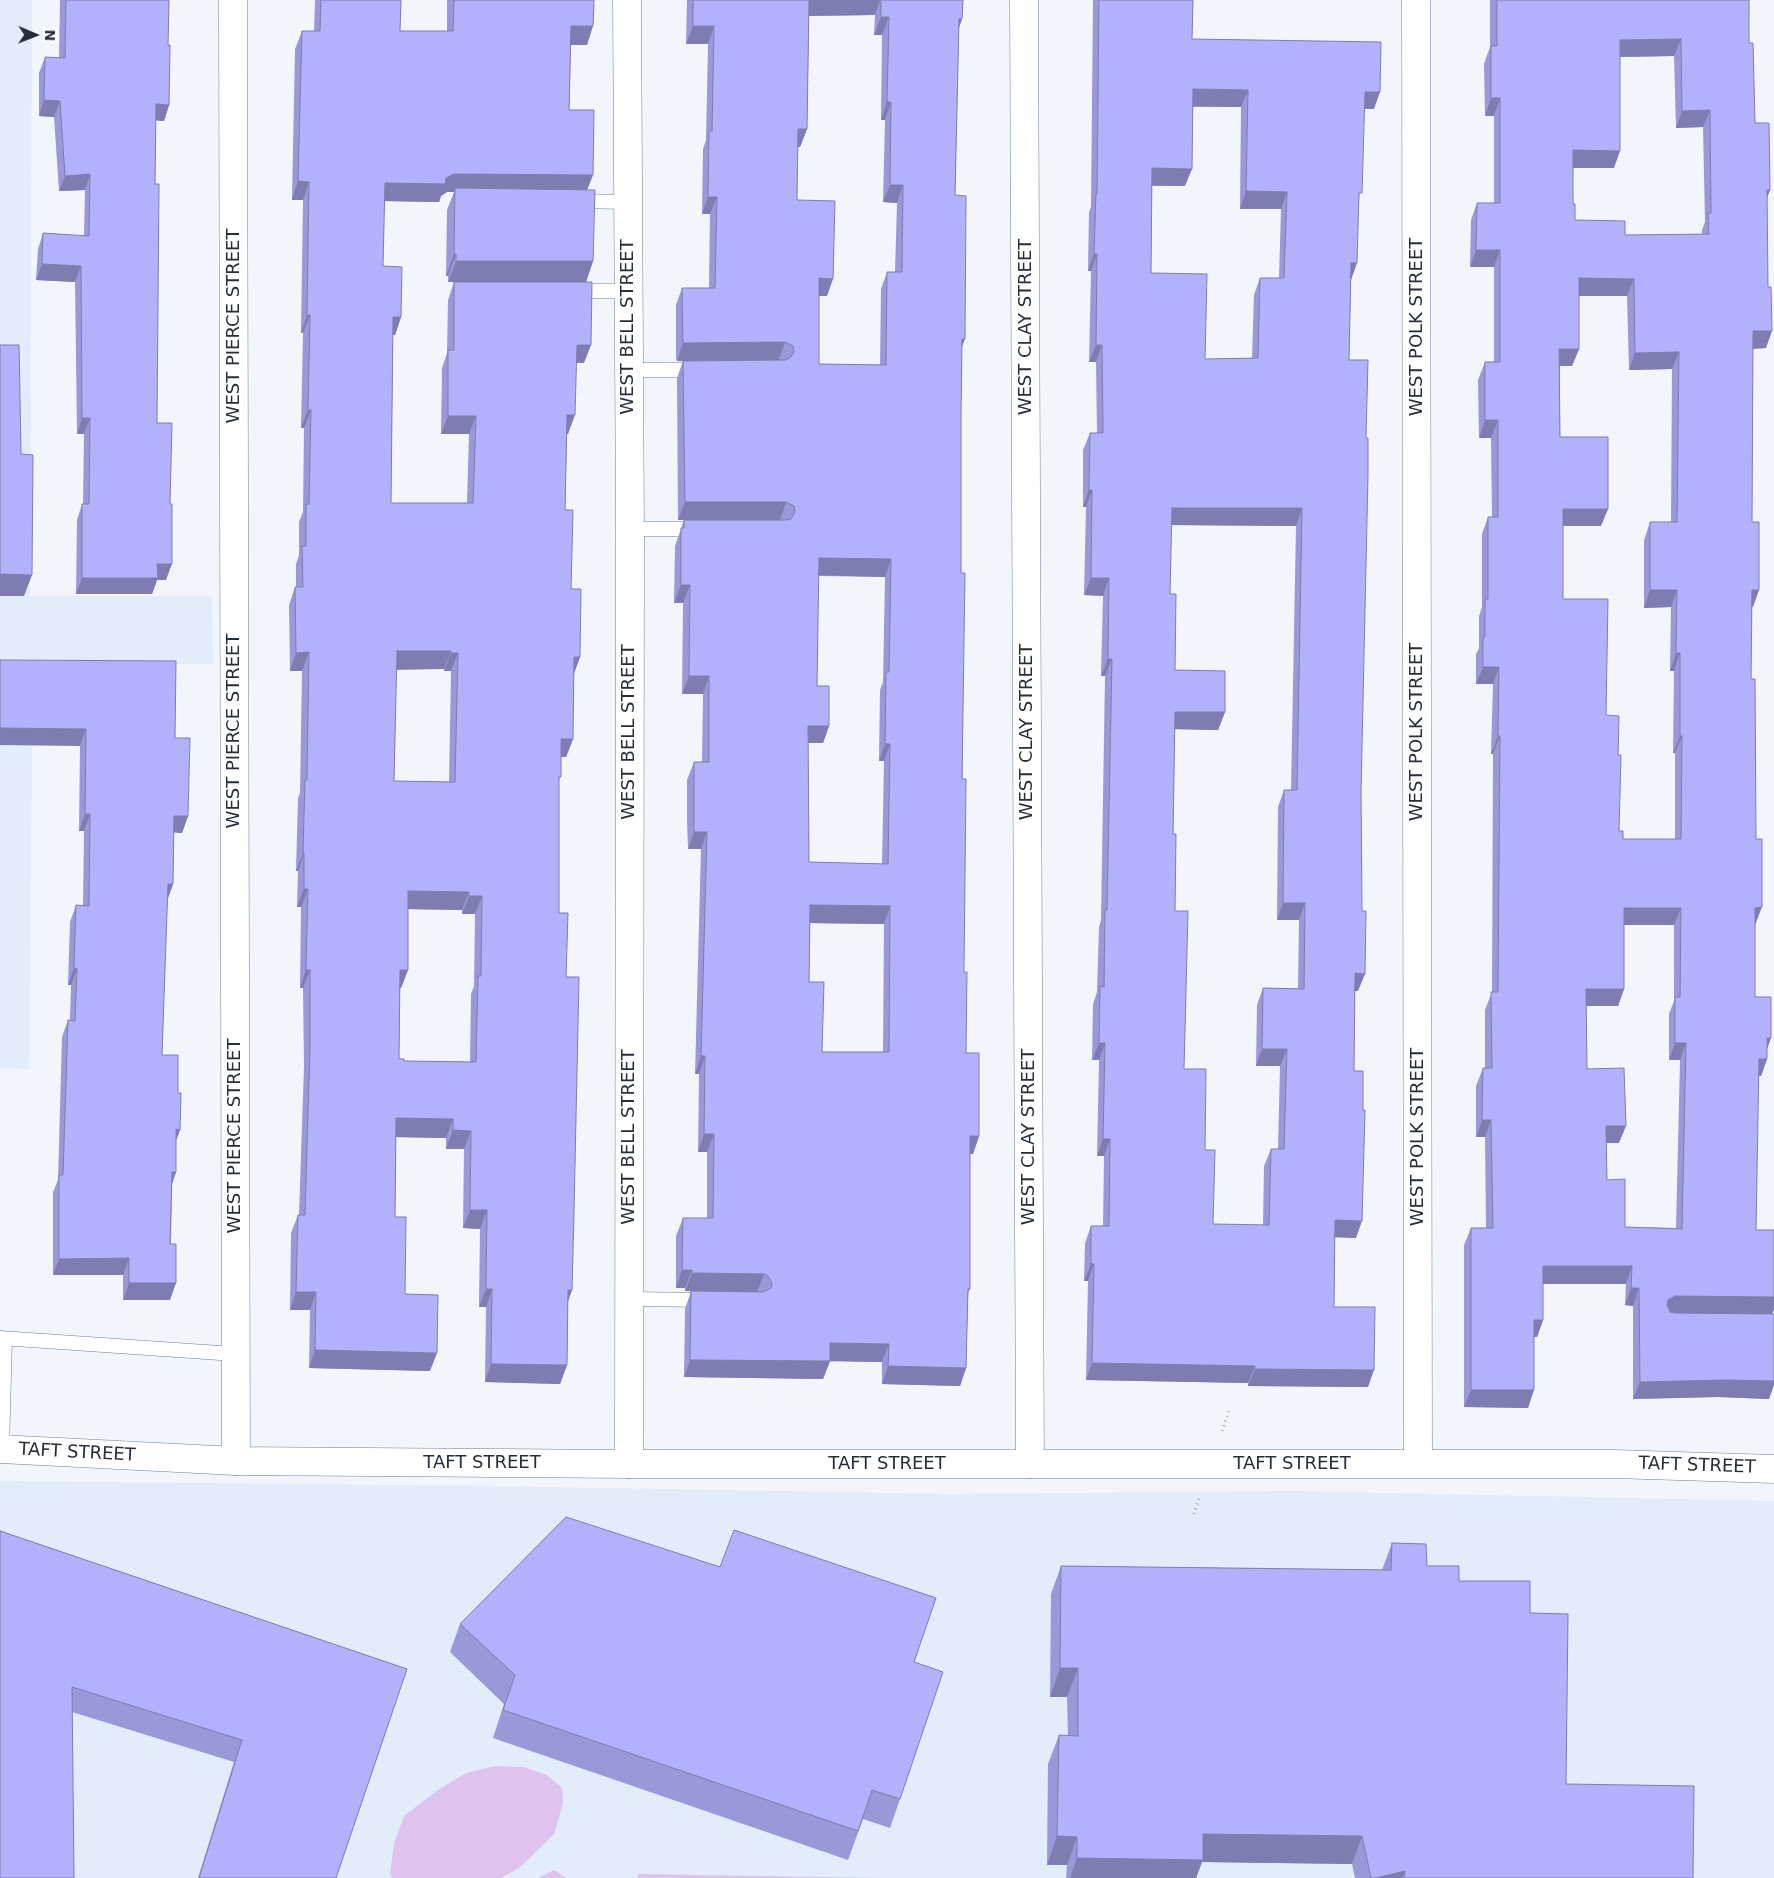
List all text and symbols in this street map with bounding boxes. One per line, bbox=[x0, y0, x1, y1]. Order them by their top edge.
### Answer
north arrow bbox=[10, 10, 60, 60]
text: N bbox=[42, 29, 58, 41]
street label: WEST PIERCE STREET bbox=[223, 229, 245, 423]
street label: WEST POLK STREET bbox=[1406, 238, 1428, 416]
street label: WEST BELL STREET bbox=[617, 239, 639, 415]
street label: WEST CLAY STREET bbox=[1015, 239, 1037, 415]
street label: WEST PIERCE STREET bbox=[223, 634, 245, 828]
street label: WEST POLK STREET bbox=[1406, 643, 1428, 821]
street label: WEST BELL STREET bbox=[618, 644, 640, 820]
street label: WEST CLAY STREET bbox=[1016, 644, 1038, 820]
street label: WEST PIERCE STREET bbox=[224, 1039, 246, 1233]
street label: WEST POLK STREET bbox=[1407, 1048, 1429, 1226]
street label: WEST BELL STREET bbox=[618, 1049, 640, 1225]
street label: WEST CLAY STREET bbox=[1018, 1049, 1040, 1225]
street label: TAFT STREET bbox=[18, 1439, 136, 1467]
street label: TAFT STREET bbox=[423, 1452, 541, 1474]
street label: TAFT STREET bbox=[828, 1453, 946, 1475]
street label: TAFT STREET bbox=[1233, 1453, 1351, 1475]
street label: TAFT STREET bbox=[1638, 1453, 1756, 1479]

